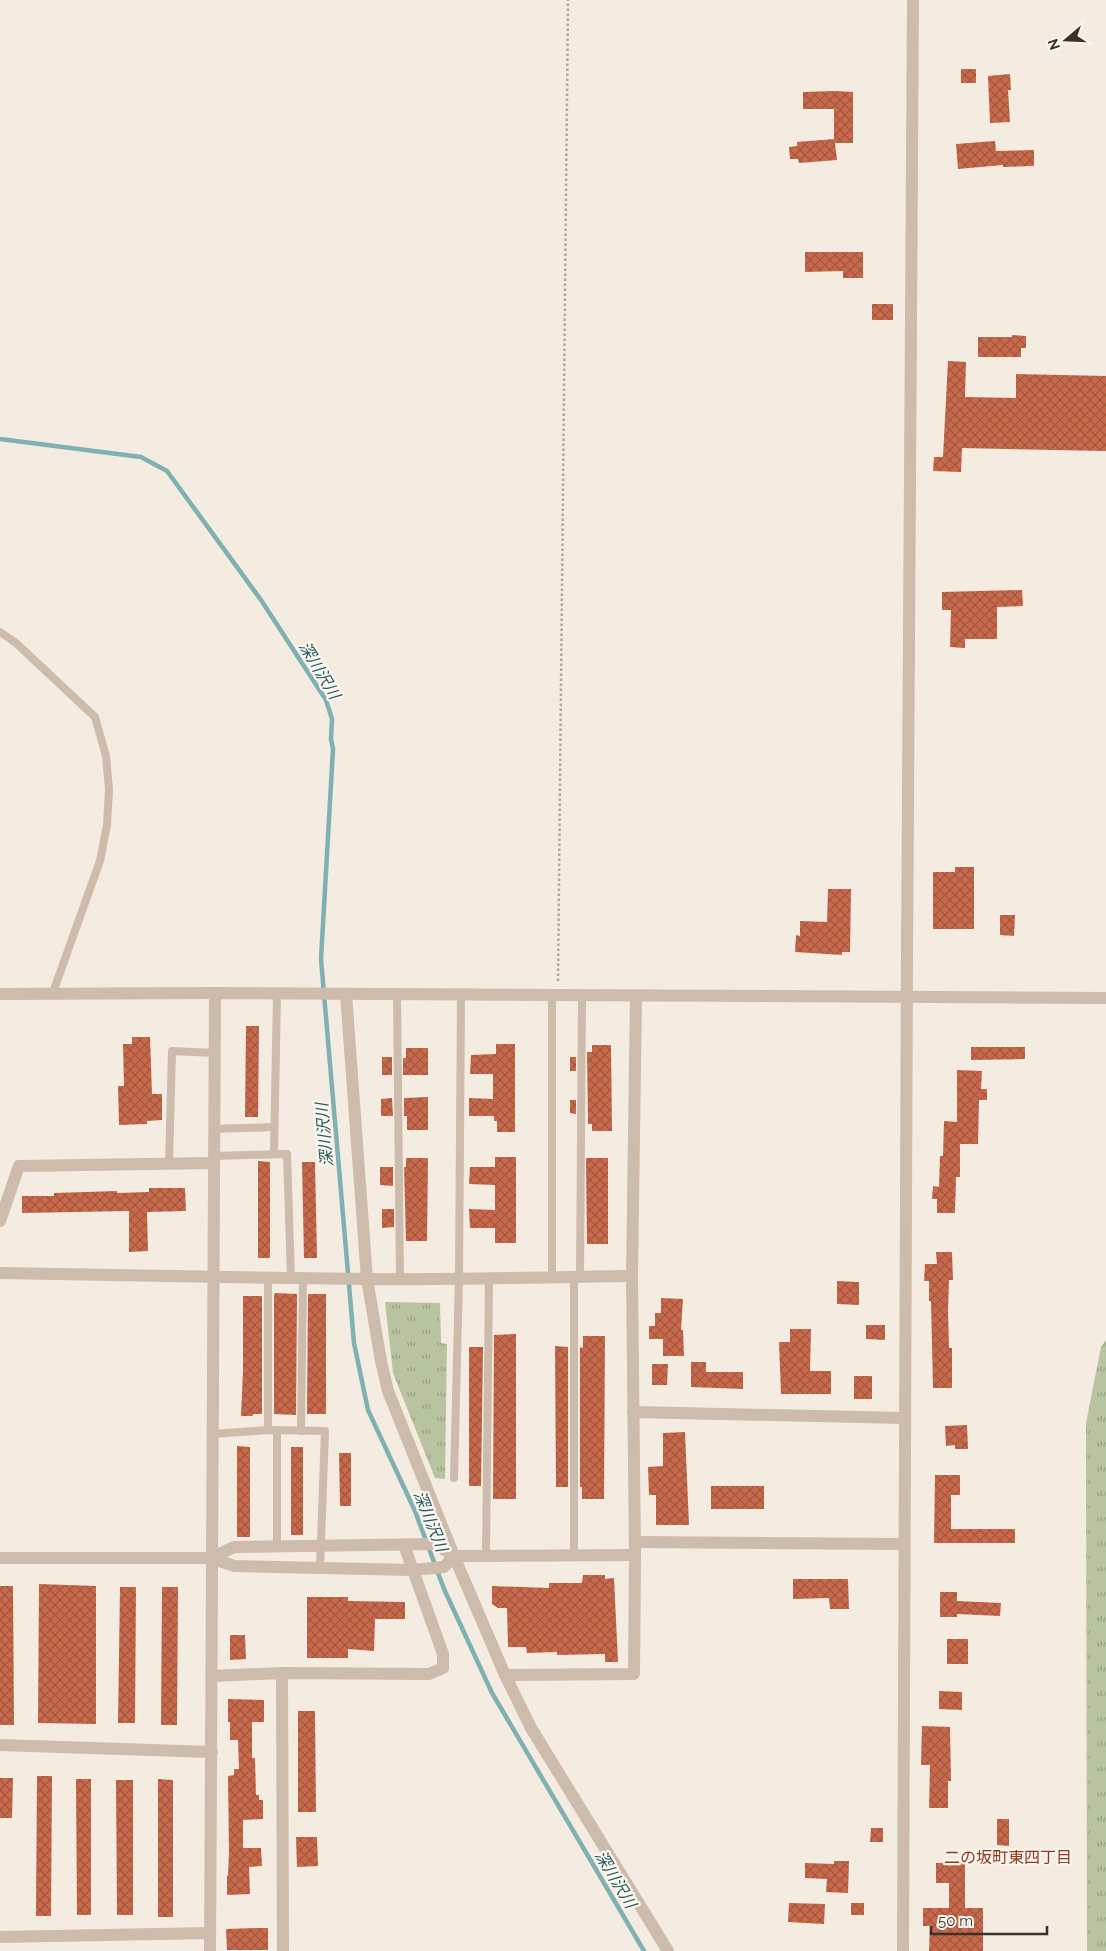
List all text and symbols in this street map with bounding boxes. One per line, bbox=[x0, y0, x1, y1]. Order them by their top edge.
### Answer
north arrow bbox=[1041, 15, 1091, 65]
text: N bbox=[1044, 37, 1063, 52]
water label: 深川沢川 bbox=[295, 638, 345, 704]
water label: 深川沢川 bbox=[312, 1100, 337, 1168]
water label: 深川沢川 bbox=[410, 1488, 452, 1556]
water label: 深川沢川 bbox=[591, 1847, 641, 1913]
district label: 二の坂町東四丁目 bbox=[944, 1848, 1072, 1867]
scale bar bbox=[931, 1904, 1047, 1936]
text: 50 m bbox=[938, 1912, 973, 1930]

